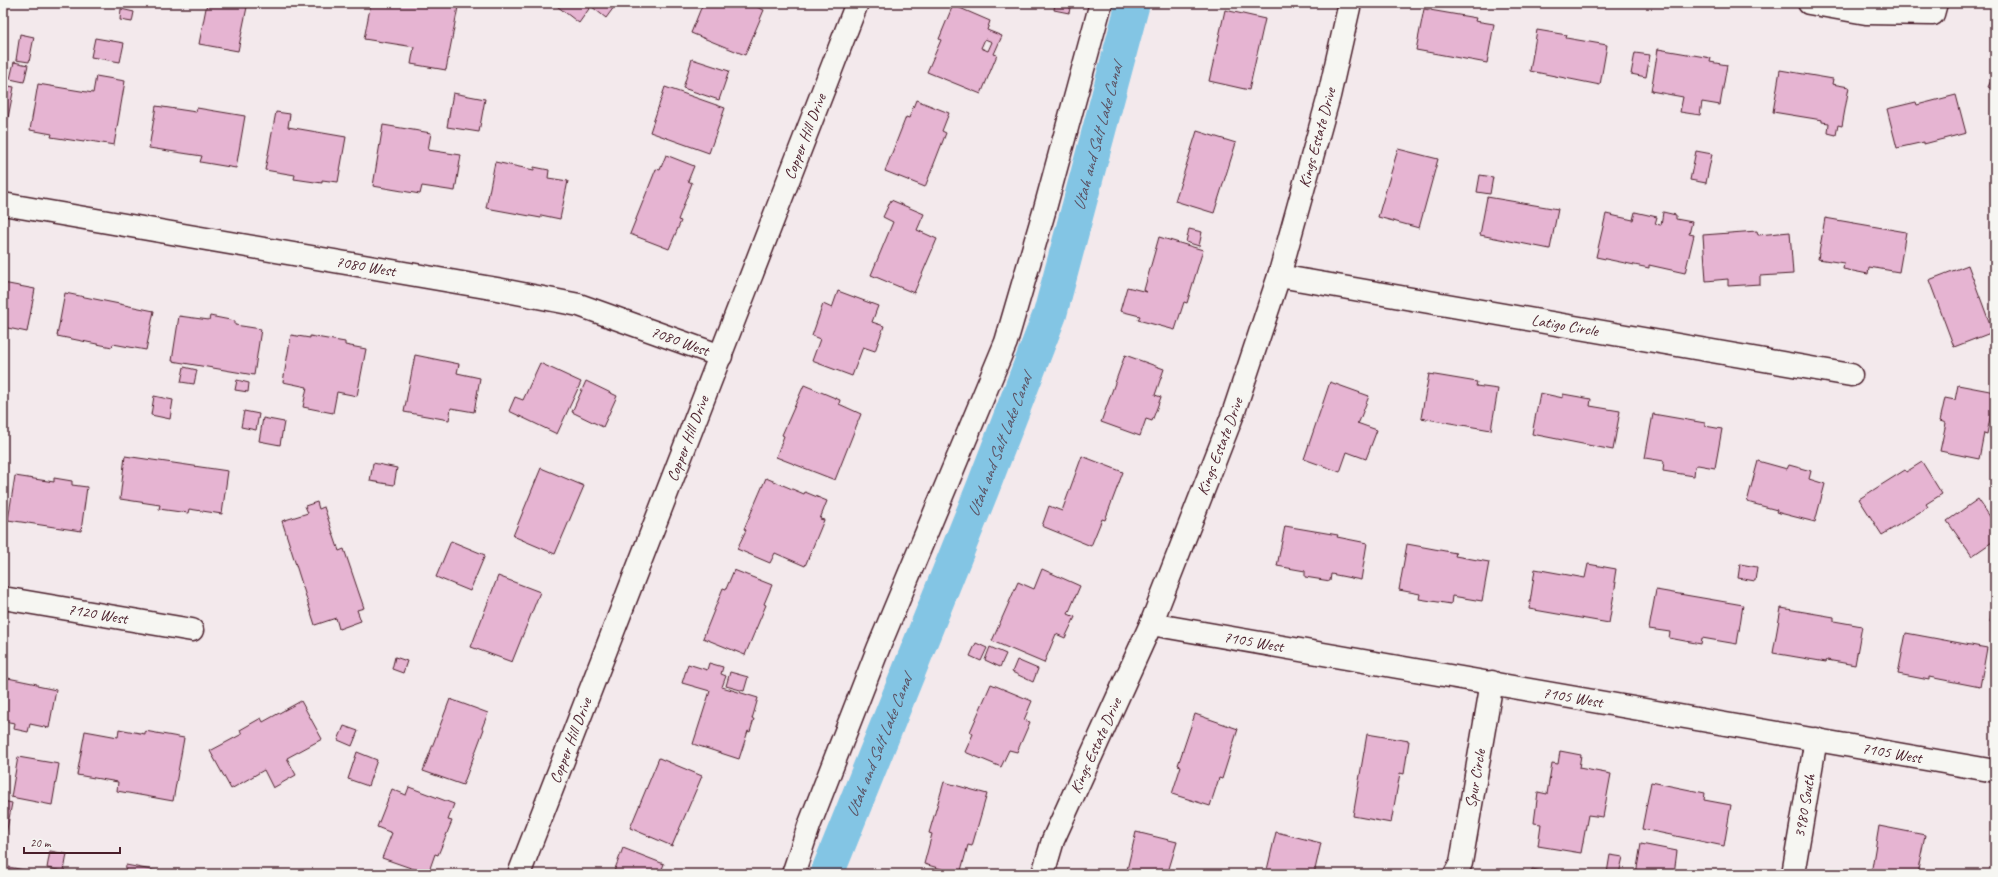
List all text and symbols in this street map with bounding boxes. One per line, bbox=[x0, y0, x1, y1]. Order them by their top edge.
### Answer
water label: Utah and Salt Lake Canal bbox=[1068, 55, 1128, 213]
street label: Kings Estate Drive bbox=[1294, 84, 1341, 190]
street label: Copper Hill Drive bbox=[780, 89, 831, 182]
street label: 7080 West bbox=[334, 251, 399, 282]
street label: Latigo Circle bbox=[1530, 310, 1601, 341]
street label: 7080 West bbox=[648, 322, 713, 361]
water label: Utah and Salt Lake Canal bbox=[962, 365, 1038, 519]
street label: Copper Hill Drive bbox=[662, 391, 714, 484]
street label: Kings Estate Drive bbox=[1192, 394, 1248, 498]
street label: 7120 West bbox=[66, 599, 131, 629]
street label: 7105 West bbox=[1222, 627, 1287, 657]
water label: Utah and Salt Lake Canal bbox=[841, 666, 919, 820]
street label: 7105 West bbox=[1541, 682, 1606, 713]
street label: Copper Hill Drive bbox=[545, 693, 597, 786]
street label: Kings Estate Drive bbox=[1065, 693, 1127, 797]
street label: 7105 West bbox=[1860, 738, 1925, 768]
street label: Spur Circle bbox=[1461, 746, 1491, 810]
street label: 3980 South bbox=[1789, 772, 1820, 839]
scale bar bbox=[24, 829, 120, 855]
text: 20 m bbox=[30, 835, 52, 851]

